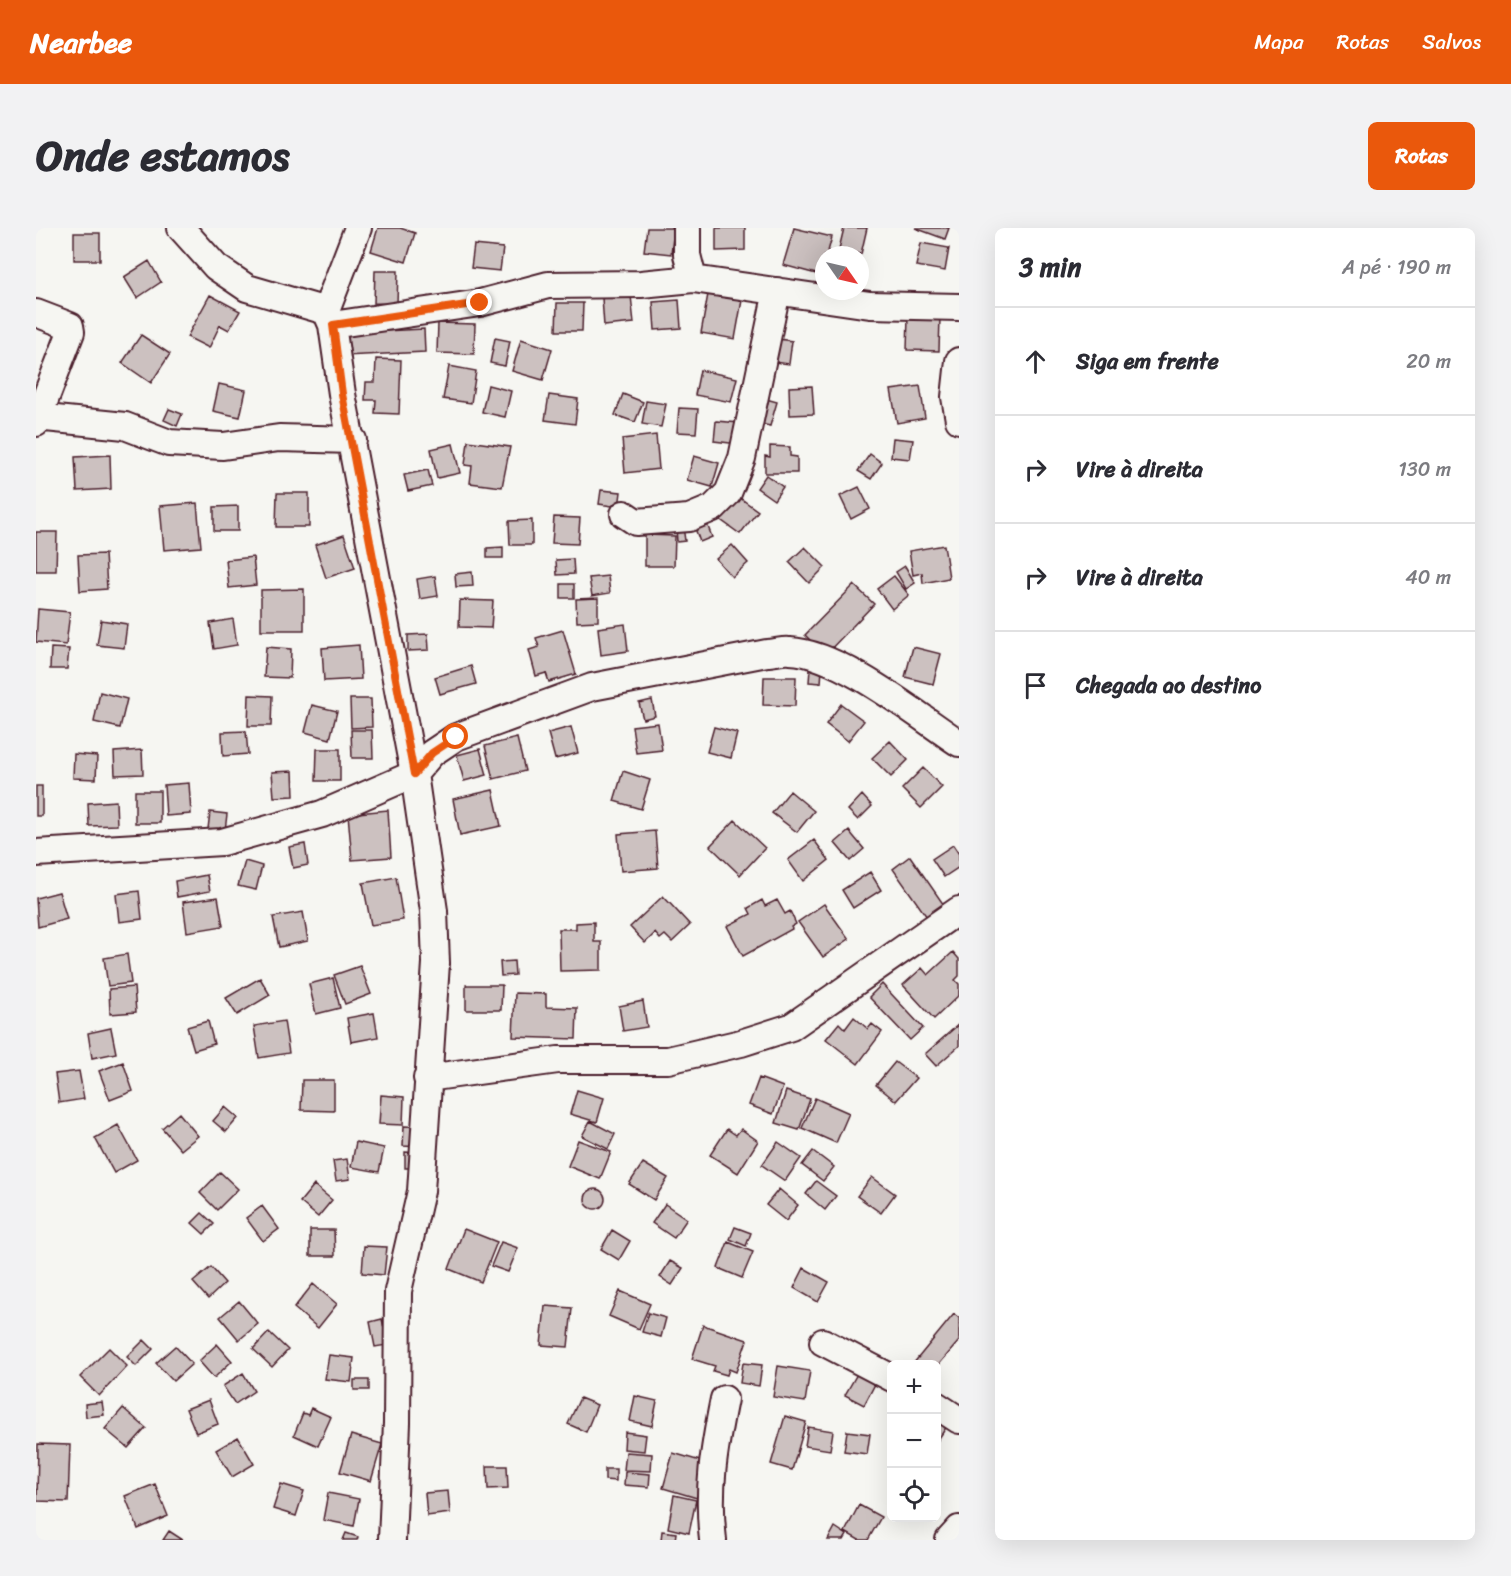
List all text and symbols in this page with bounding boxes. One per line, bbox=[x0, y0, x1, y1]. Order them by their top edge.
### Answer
text: Nearbee bbox=[30, 18, 132, 67]
text: Mapa bbox=[1254, 23, 1303, 61]
text: Rotas bbox=[1336, 23, 1389, 61]
text: Salvos bbox=[1422, 23, 1481, 61]
text: Onde estamos bbox=[36, 119, 290, 193]
button: Rotas bbox=[1368, 122, 1475, 190]
text: 3 min bbox=[1019, 244, 1081, 290]
north arrow bbox=[815, 246, 869, 300]
text: A pé · 190 m bbox=[1342, 250, 1451, 285]
route end bbox=[466, 289, 492, 315]
text: Siga em frente bbox=[1076, 342, 1219, 381]
text: 20 m bbox=[1406, 344, 1451, 379]
icon: ahead bbox=[1019, 345, 1052, 378]
text: Vire à direita bbox=[1076, 450, 1203, 489]
text: 130 m bbox=[1398, 452, 1451, 487]
icon: right bbox=[1019, 453, 1052, 486]
text: Vire à direita bbox=[1076, 558, 1203, 597]
text: 40 m bbox=[1405, 560, 1451, 595]
icon: right bbox=[1019, 561, 1052, 594]
text: Chegada ao destino bbox=[1076, 666, 1261, 705]
icon: arrive bbox=[1019, 669, 1052, 702]
route start bbox=[442, 723, 468, 749]
map controls bbox=[887, 1360, 941, 1522]
button: + bbox=[887, 1360, 941, 1414]
button: − bbox=[887, 1414, 941, 1468]
button: locate bbox=[887, 1468, 941, 1522]

